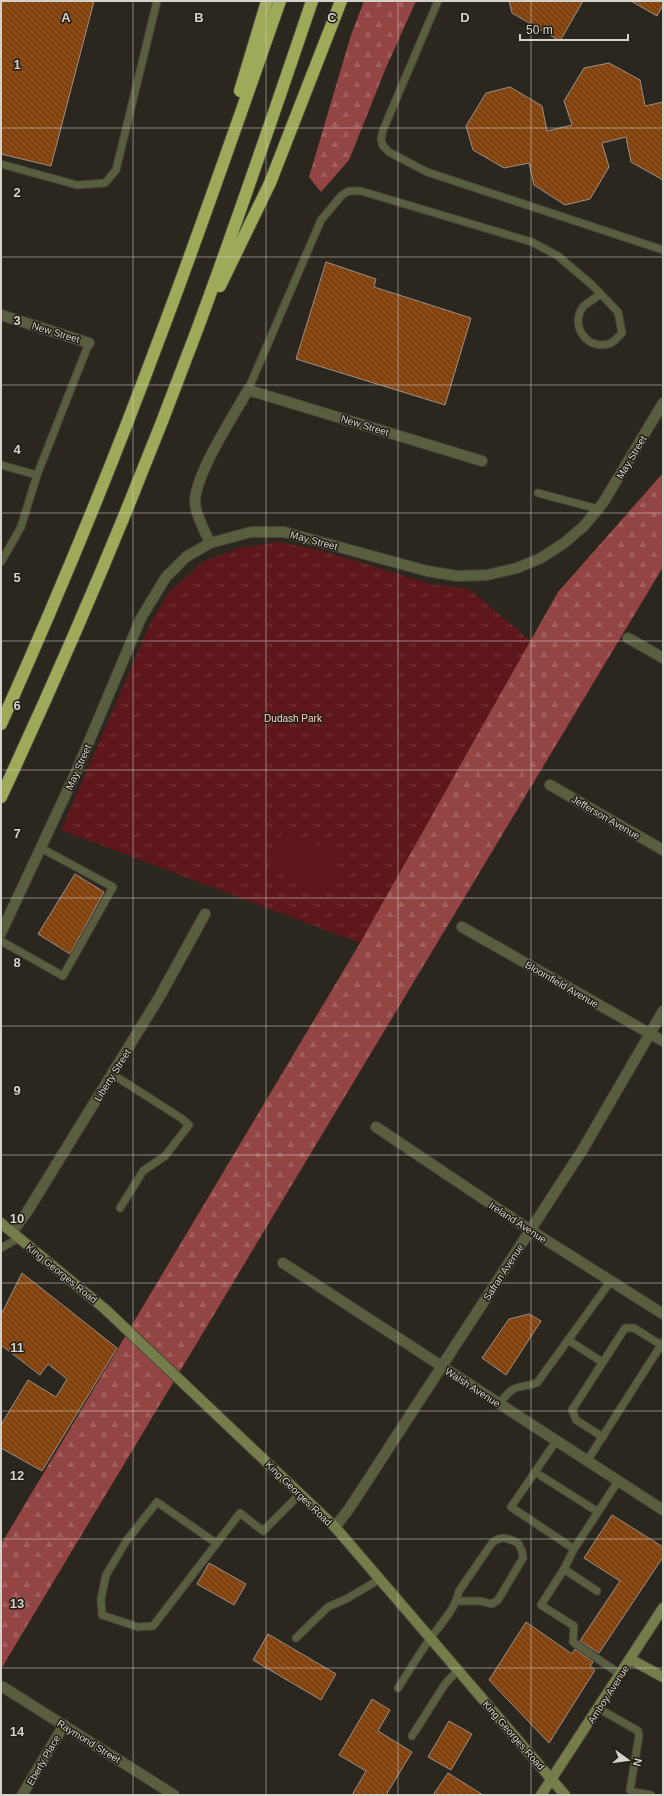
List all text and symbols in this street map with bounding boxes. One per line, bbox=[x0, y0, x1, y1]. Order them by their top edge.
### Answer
text: A bbox=[61, 10, 71, 25]
text: B bbox=[194, 10, 204, 25]
text: C bbox=[327, 10, 337, 25]
text: D bbox=[460, 10, 470, 25]
scale bar bbox=[520, 16, 628, 42]
text: 50 m bbox=[526, 23, 553, 37]
text: 1 bbox=[13, 57, 21, 72]
text: 2 bbox=[13, 185, 21, 200]
text: 3 bbox=[13, 313, 21, 328]
street label: New Street bbox=[31, 320, 81, 345]
street label: New Street bbox=[340, 413, 390, 438]
street label: May Street bbox=[614, 434, 649, 481]
text: 4 bbox=[13, 442, 21, 457]
street label: May Street bbox=[289, 529, 339, 552]
text: 5 bbox=[13, 570, 21, 585]
text: 6 bbox=[13, 698, 21, 713]
park label: Dudash Park bbox=[264, 713, 323, 724]
street label: May Street bbox=[64, 743, 93, 792]
street label: Jefferson Avenue bbox=[570, 793, 642, 842]
text: 7 bbox=[13, 826, 21, 841]
text: 8 bbox=[13, 955, 21, 970]
street label: Bloomfield Avenue bbox=[523, 959, 601, 1010]
street label: Liberty Street bbox=[92, 1047, 133, 1103]
text: 9 bbox=[13, 1083, 21, 1098]
street label: Ireland Avenue bbox=[487, 1200, 549, 1245]
text: 10 bbox=[10, 1211, 24, 1226]
street label: King Georges Road bbox=[24, 1241, 99, 1305]
street label: Safran Avenue bbox=[481, 1241, 526, 1303]
text: 11 bbox=[10, 1340, 24, 1355]
street label: Walsh Avenue bbox=[443, 1366, 503, 1410]
street label: King Georges Road bbox=[263, 1459, 334, 1528]
text: 12 bbox=[10, 1468, 24, 1483]
text: 13 bbox=[10, 1596, 24, 1611]
street label: Amboy Avenue bbox=[586, 1663, 632, 1725]
street label: King Georges Road bbox=[481, 1699, 547, 1772]
street label: Raymond Street bbox=[55, 1718, 122, 1765]
text: 14 bbox=[10, 1724, 25, 1739]
street label: Eberly Place bbox=[25, 1733, 62, 1787]
north arrow bbox=[608, 1740, 648, 1780]
text: N bbox=[631, 1757, 644, 1768]

